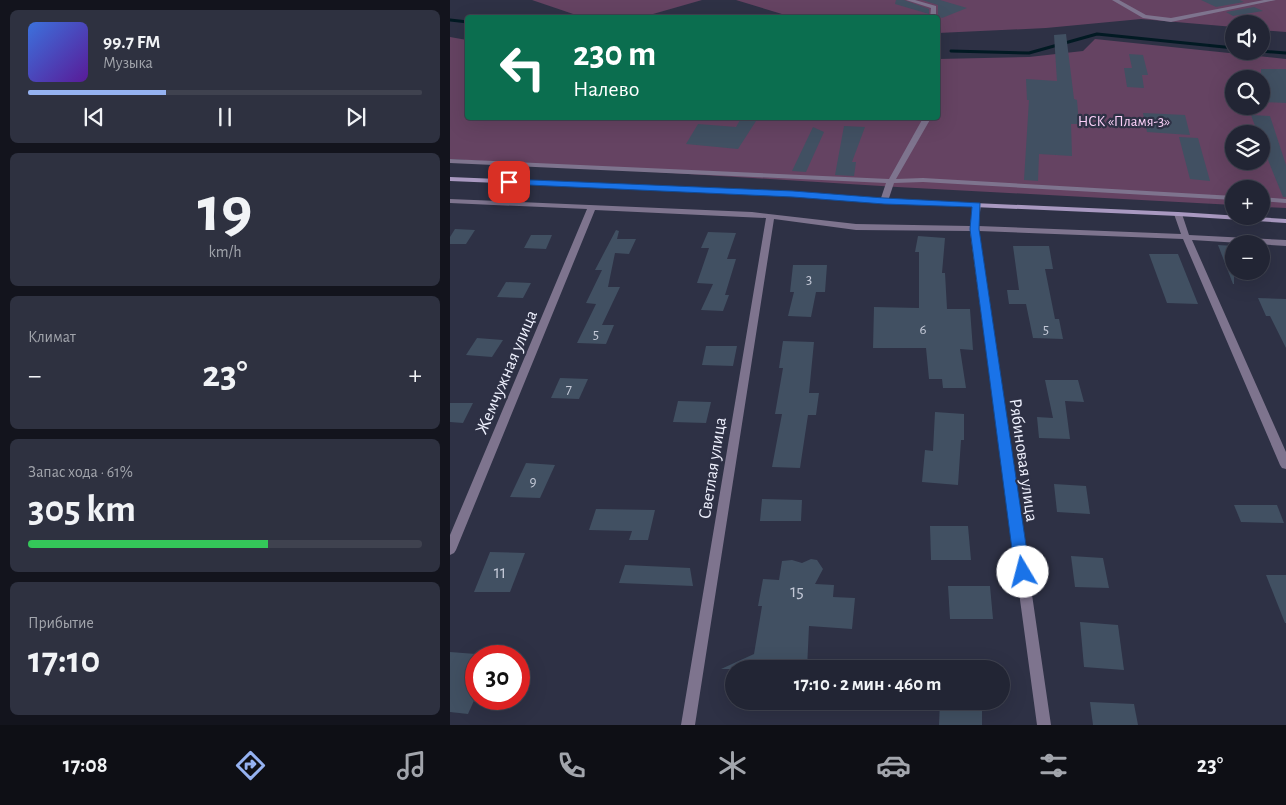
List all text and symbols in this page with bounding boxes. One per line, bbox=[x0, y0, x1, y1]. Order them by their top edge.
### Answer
map controls bbox=[1225, 15, 1270, 280]
button: sound bbox=[1225, 15, 1270, 60]
text: 99.7 FM bbox=[103, 33, 160, 52]
icon: left bbox=[490, 35, 555, 100]
text: 230 m bbox=[573, 37, 656, 72]
text: Музыка bbox=[103, 55, 153, 71]
button: search bbox=[1225, 70, 1270, 115]
text: Налево bbox=[573, 78, 639, 100]
icon: previous bbox=[80, 103, 108, 131]
icon: pause bbox=[211, 103, 239, 131]
icon: next bbox=[342, 103, 370, 131]
park label: НСК «Пламя-3» bbox=[1078, 114, 1170, 129]
button: layers bbox=[1225, 125, 1270, 170]
pin bbox=[488, 161, 530, 203]
icon: arrive bbox=[495, 168, 523, 196]
text: 19 bbox=[198, 178, 252, 243]
button: + bbox=[1225, 180, 1270, 225]
button: − bbox=[1225, 235, 1270, 280]
text: km/h bbox=[208, 244, 242, 260]
house number: 3 bbox=[806, 272, 812, 287]
street label: Жемчужная улица bbox=[473, 308, 541, 437]
house number: 6 bbox=[919, 322, 927, 337]
house number: 5 bbox=[1043, 322, 1049, 337]
house number: 5 bbox=[593, 327, 599, 342]
text: Климат bbox=[28, 329, 76, 345]
text: 23° bbox=[202, 356, 248, 394]
text: − bbox=[28, 362, 41, 390]
text: + bbox=[409, 362, 422, 390]
house number: 7 bbox=[566, 382, 572, 397]
street label: Рябиновая улица bbox=[1005, 397, 1042, 523]
street label: Светлая улица bbox=[696, 416, 730, 520]
text: Запас хода · 61% bbox=[28, 464, 133, 480]
house number: 9 bbox=[529, 474, 537, 489]
text: 305 km bbox=[28, 491, 136, 529]
position arrow bbox=[996, 545, 1048, 597]
house number: 11 bbox=[494, 564, 506, 582]
house number: 15 bbox=[790, 583, 804, 601]
text: Прибытие bbox=[28, 615, 94, 631]
text: 17:10 bbox=[28, 642, 100, 680]
speed limit sign: 30 bbox=[465, 645, 530, 710]
text: 17:10 · 2 мин · 460 m bbox=[794, 675, 941, 694]
icon: directions bbox=[233, 748, 268, 783]
icon: music bbox=[394, 748, 429, 783]
icon: phone bbox=[554, 748, 589, 783]
icon: climate bbox=[715, 748, 750, 783]
icon: car bbox=[876, 748, 911, 783]
icon: filters bbox=[1036, 748, 1071, 783]
text: 17:08 bbox=[63, 754, 108, 776]
text: 23° bbox=[1197, 754, 1223, 776]

